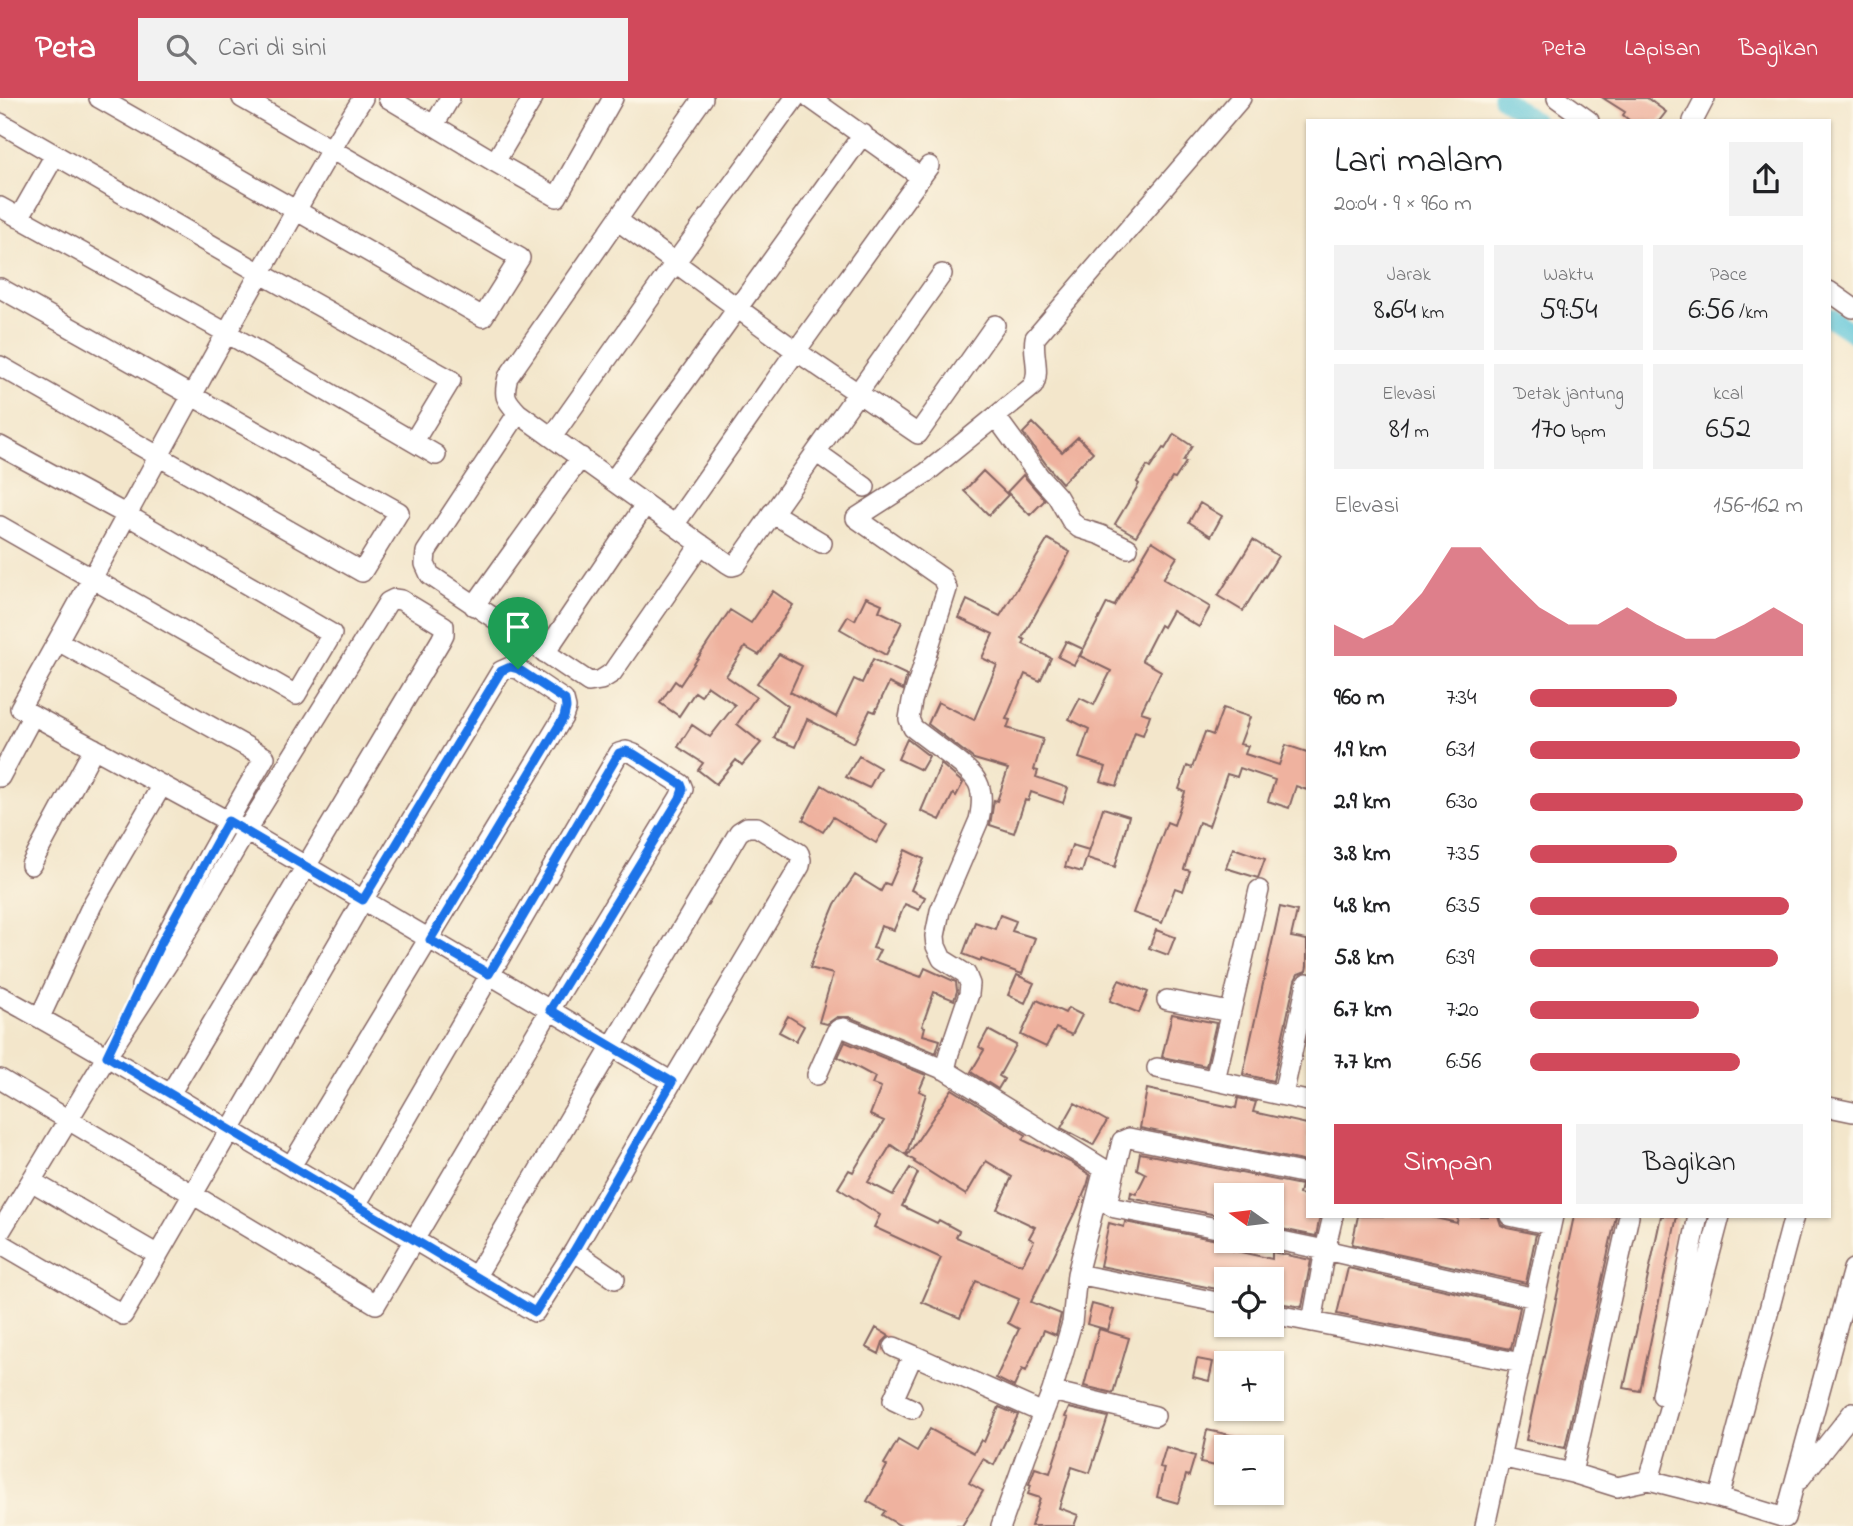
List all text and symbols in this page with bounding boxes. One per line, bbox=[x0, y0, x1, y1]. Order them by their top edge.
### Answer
search box bbox=[138, 18, 628, 81]
text: Peta bbox=[35, 25, 96, 73]
icon: search bbox=[162, 30, 200, 68]
text: Cari di sini bbox=[218, 30, 327, 68]
text: Peta bbox=[1542, 32, 1586, 67]
text: Lapisan bbox=[1624, 32, 1700, 67]
text: Bagikan bbox=[1738, 32, 1818, 67]
text: Lari malam bbox=[1334, 134, 1503, 190]
button: share bbox=[1729, 142, 1803, 216]
text: 20:04 · 9 × 960 m bbox=[1334, 188, 1472, 221]
text: Jarak bbox=[1387, 262, 1431, 289]
text: Waktu bbox=[1543, 262, 1594, 289]
text: Pace bbox=[1710, 262, 1747, 289]
text: 8.64 bbox=[1373, 289, 1416, 333]
text: 59:54 bbox=[1539, 289, 1598, 333]
text: 6:56 bbox=[1688, 289, 1734, 333]
text: km bbox=[1416, 300, 1444, 327]
text: /km bbox=[1734, 300, 1768, 327]
text: Elevasi bbox=[1382, 381, 1436, 408]
text: Detak jantung bbox=[1513, 381, 1624, 408]
text: kcal bbox=[1713, 381, 1743, 408]
text: 81 bbox=[1389, 408, 1409, 452]
text: 170 bbox=[1531, 408, 1566, 452]
text: 652 bbox=[1706, 408, 1751, 452]
text: m bbox=[1409, 419, 1429, 446]
text: bpm bbox=[1566, 419, 1606, 446]
text: Elevasi bbox=[1334, 490, 1399, 523]
text: 156–162 m bbox=[1713, 490, 1803, 523]
pin bbox=[488, 597, 548, 669]
icon: arrive bbox=[499, 608, 537, 646]
text: 960 m bbox=[1334, 682, 1385, 715]
text: 7:34 bbox=[1446, 682, 1476, 715]
text: 1.9 km bbox=[1334, 734, 1387, 767]
text: 6:31 bbox=[1446, 734, 1475, 767]
text: 2.9 km bbox=[1334, 786, 1391, 819]
text: 6:30 bbox=[1446, 786, 1478, 819]
text: 3.8 km bbox=[1334, 838, 1391, 871]
text: 7:35 bbox=[1446, 838, 1480, 871]
text: 4.8 km bbox=[1334, 890, 1390, 923]
text: 6:35 bbox=[1446, 890, 1481, 923]
text: 5.8 km bbox=[1334, 942, 1394, 975]
text: 6:39 bbox=[1446, 942, 1475, 975]
text: 6.7 km bbox=[1334, 994, 1392, 1027]
text: 7:20 bbox=[1446, 994, 1479, 1027]
text: 7.7 km bbox=[1334, 1046, 1391, 1079]
text: 6:56 bbox=[1446, 1046, 1481, 1079]
button: Simpan bbox=[1334, 1124, 1562, 1204]
button: Bagikan bbox=[1576, 1124, 1803, 1204]
north arrow bbox=[1214, 1183, 1284, 1253]
map controls bbox=[1214, 1183, 1284, 1505]
button: locate bbox=[1214, 1267, 1284, 1337]
button: + bbox=[1214, 1351, 1284, 1421]
button: − bbox=[1214, 1435, 1284, 1505]

